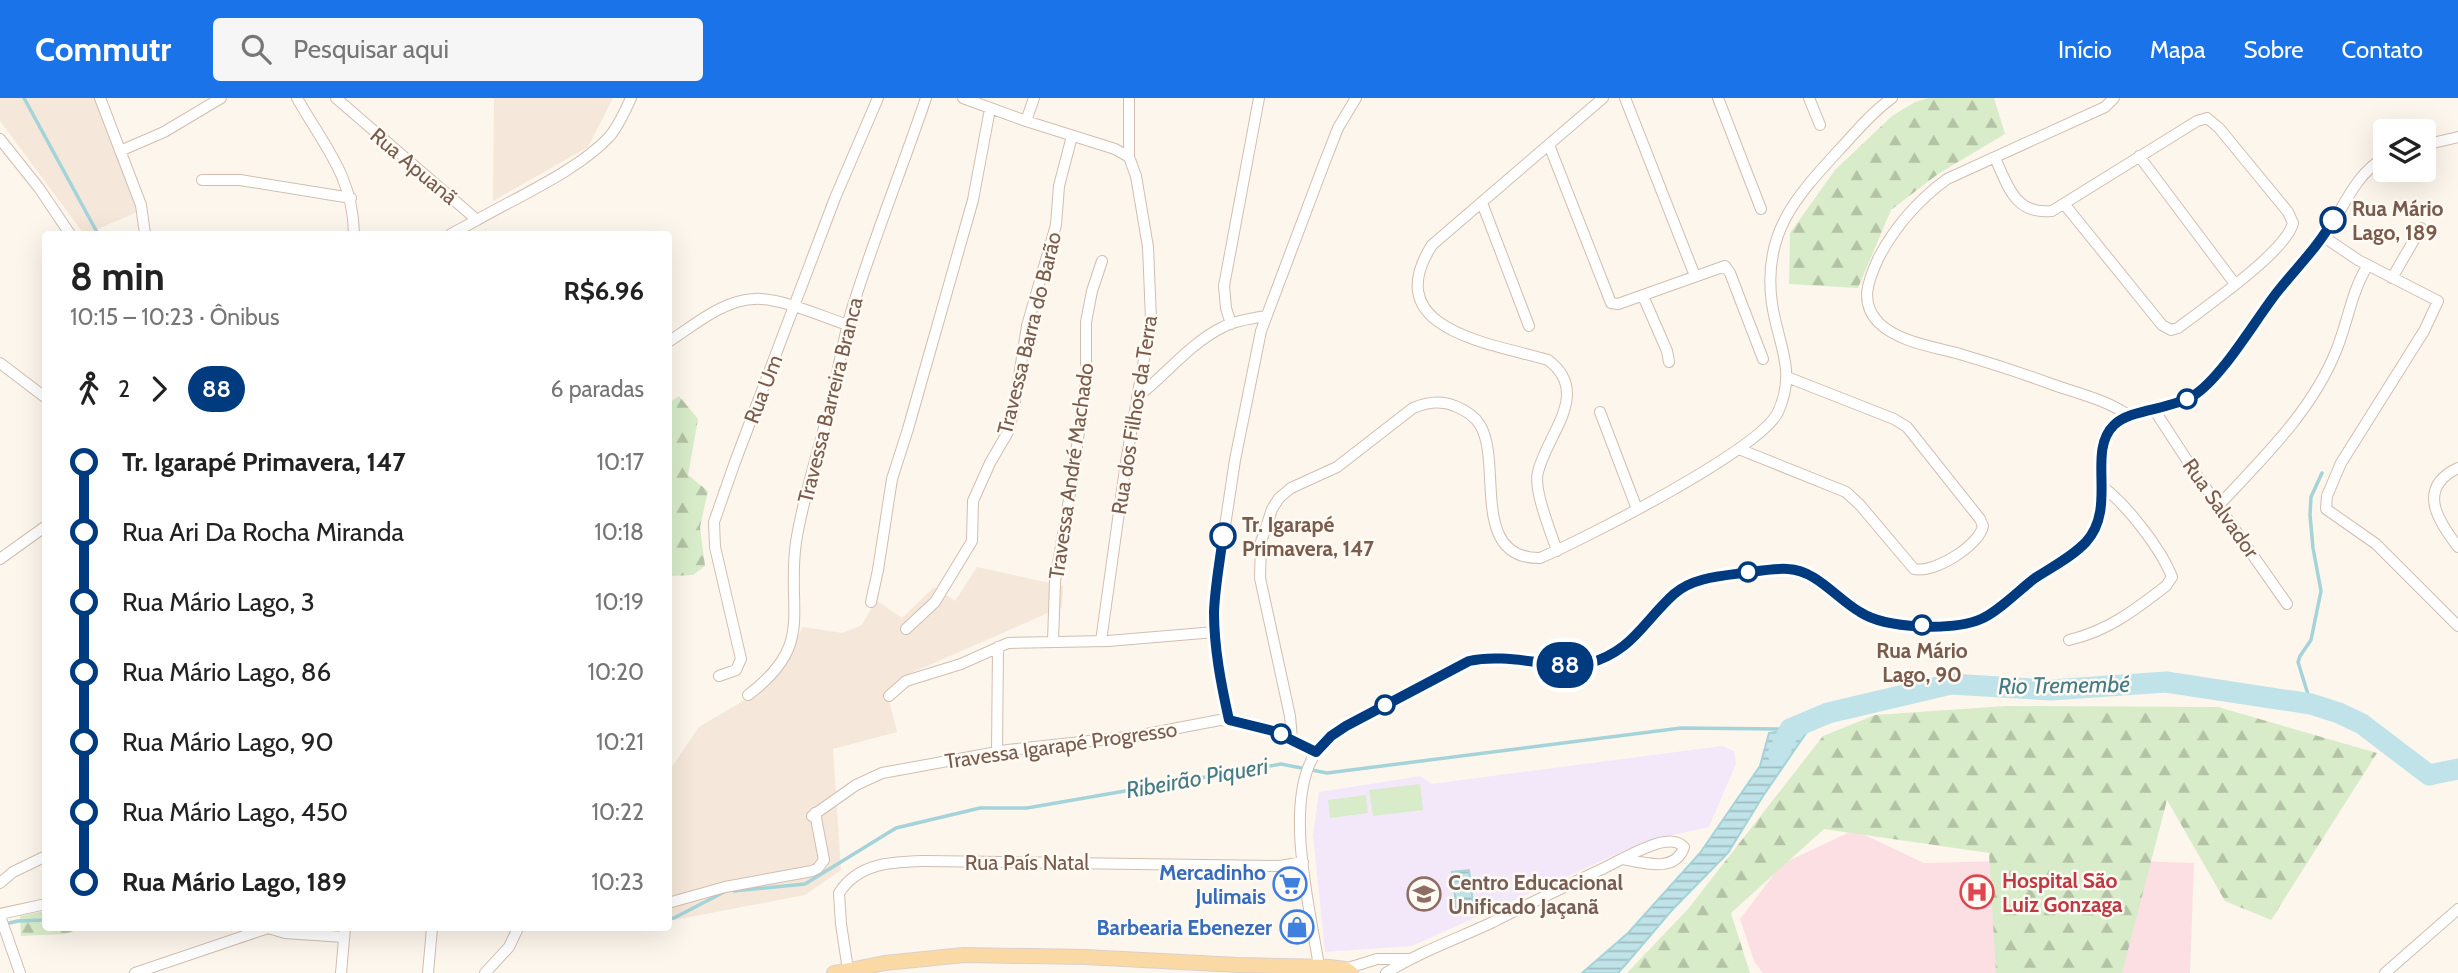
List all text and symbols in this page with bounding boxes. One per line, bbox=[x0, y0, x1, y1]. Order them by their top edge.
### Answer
search box bbox=[213, 18, 703, 81]
text: Commutr bbox=[35, 29, 171, 69]
icon: search bbox=[237, 30, 275, 68]
text: Pesquisar aqui bbox=[293, 33, 449, 65]
text: Início bbox=[2058, 35, 2112, 64]
text: Mapa bbox=[2150, 35, 2205, 64]
text: Sobre bbox=[2243, 35, 2304, 64]
text: Contato bbox=[2342, 35, 2423, 64]
map controls bbox=[2373, 119, 2436, 182]
button: layers bbox=[2373, 119, 2436, 182]
street label: Rua Apuanã bbox=[365, 122, 463, 210]
place label: Rua Mário Lago, 189 bbox=[2352, 196, 2443, 245]
marker: Rua Mário Lago, 189 bbox=[2320, 207, 2346, 233]
street label: Travessa Barra do Barão bbox=[992, 229, 1066, 437]
text: 8 min bbox=[70, 253, 165, 300]
text: R$6.96 bbox=[563, 275, 644, 307]
street label: Travessa Barreira Branca bbox=[792, 295, 868, 505]
text: 10:15 – 10:23 · Ônibus bbox=[70, 303, 279, 331]
street label: Rua dos Filhos da Terra bbox=[1106, 314, 1162, 516]
street label: Rua Um bbox=[739, 351, 787, 427]
street label: Travessa André Machado bbox=[1043, 361, 1099, 581]
icon: walk bbox=[70, 370, 108, 408]
icon: forward bbox=[140, 370, 178, 408]
text: 88 bbox=[202, 374, 231, 403]
text: 2 bbox=[118, 375, 130, 403]
text: 6 paradas bbox=[550, 375, 644, 403]
unlabelled marker bbox=[2177, 389, 2197, 409]
text: Tr. Igarapé Primavera, 147 bbox=[122, 446, 406, 478]
text: 10:17 bbox=[597, 448, 644, 476]
street label: Rua Salvador bbox=[2178, 454, 2265, 563]
place label: Tr. Igarapé Primavera, 147 bbox=[1242, 512, 1374, 561]
text: Rua Ari Da Rocha Miranda bbox=[122, 516, 404, 548]
text: 10:18 bbox=[594, 518, 644, 546]
marker: Tr. Igarapé Primavera, 147 bbox=[1210, 523, 1236, 549]
unlabelled marker bbox=[1738, 562, 1758, 582]
text: Rua Mário Lago, 3 bbox=[122, 586, 315, 618]
text: 10:19 bbox=[595, 588, 644, 616]
marker: Rua Mário Lago, 90 bbox=[1912, 615, 1932, 635]
place label: Rua Mário Lago, 90 bbox=[1876, 638, 1968, 687]
line badge: 88 bbox=[1534, 642, 1596, 688]
text: 88 bbox=[1551, 650, 1580, 679]
text: Rua Mário Lago, 86 bbox=[122, 656, 331, 688]
text: 10:20 bbox=[588, 658, 644, 686]
water label: Rio Tremembé bbox=[1998, 670, 2130, 700]
unlabelled marker bbox=[1375, 695, 1395, 715]
street label: Travessa Igarapé Progresso bbox=[943, 716, 1179, 774]
unlabelled marker bbox=[1271, 724, 1291, 744]
text: Rua Mário Lago, 90 bbox=[122, 726, 334, 758]
text: 10:21 bbox=[596, 728, 644, 756]
water label: Ribeirão Piqueri bbox=[1124, 752, 1271, 804]
text: Rua Mário Lago, 450 bbox=[122, 796, 348, 828]
text: 10:22 bbox=[592, 798, 644, 826]
street label: Rua País Natal bbox=[965, 850, 1089, 875]
place label: Mercadinho Julimais bbox=[1159, 860, 1266, 909]
supermarket icon: Mercadinho Julimais bbox=[1271, 865, 1309, 903]
text: Rua Mário Lago, 189 bbox=[122, 866, 347, 898]
text: 10:23 bbox=[591, 868, 644, 896]
place label: Hospital São Luiz Gonzaga bbox=[2002, 868, 2123, 917]
place label: Centro Educacional Unificado Jaçanã bbox=[1448, 870, 1623, 919]
hospital icon: Hospital São Luiz Gonzaga bbox=[1958, 873, 1996, 911]
school or university icon: Centro Educacional Unificado Jaçanã bbox=[1405, 875, 1443, 913]
shop icon: Barbearia Ebenezer bbox=[1278, 908, 1316, 946]
place label: Barbearia Ebenezer bbox=[1096, 915, 1272, 940]

